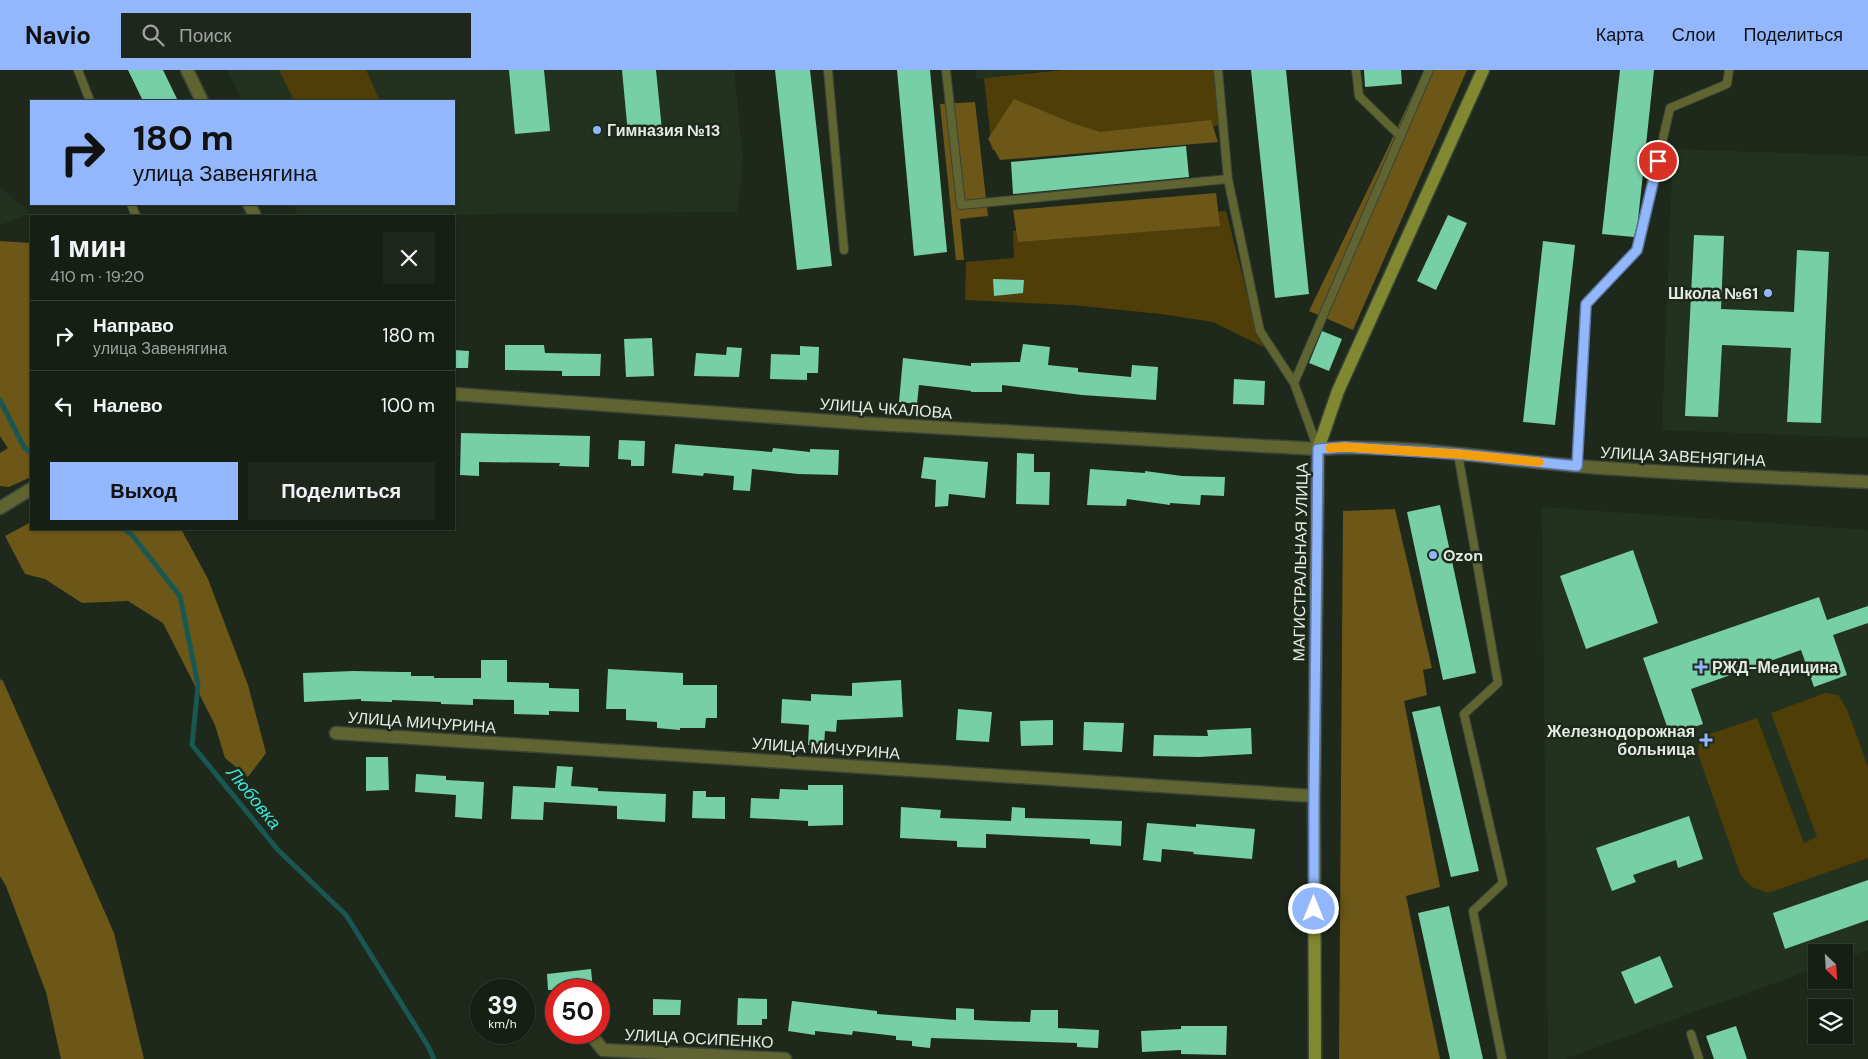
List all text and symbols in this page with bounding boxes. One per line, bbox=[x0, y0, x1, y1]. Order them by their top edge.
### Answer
search box bbox=[121, 13, 471, 58]
text: Navio bbox=[25, 20, 91, 51]
icon: search bbox=[139, 21, 167, 49]
text: Поиск bbox=[179, 23, 232, 48]
text: Карта bbox=[1596, 23, 1644, 47]
text: Слои bbox=[1672, 23, 1716, 47]
text: Поделиться bbox=[1744, 23, 1843, 47]
text: 180 m bbox=[133, 115, 234, 161]
icon: right bbox=[50, 120, 115, 185]
place label: Гимназия №13 bbox=[607, 120, 720, 141]
marker: Гимназия №13 bbox=[591, 124, 603, 136]
pin bbox=[1637, 140, 1679, 182]
icon: arrive bbox=[1644, 147, 1672, 175]
text: улица Завенягина bbox=[133, 159, 317, 188]
text: 1 мин bbox=[50, 227, 127, 266]
button: close bbox=[383, 232, 435, 284]
text: 410 m · 19:20 bbox=[50, 266, 144, 287]
place label: Школа №61 bbox=[1668, 283, 1758, 304]
marker: Школа №61 bbox=[1762, 287, 1774, 299]
text: Направо bbox=[93, 313, 174, 338]
icon: right bbox=[50, 322, 78, 350]
text: 180 m bbox=[383, 323, 435, 348]
text: улица Завенягина bbox=[93, 338, 227, 359]
icon: left bbox=[50, 392, 78, 420]
text: Налево bbox=[93, 393, 163, 418]
text: 100 m bbox=[381, 393, 435, 418]
street label: УЛИЦА ЧКАЛОВА bbox=[819, 393, 953, 424]
street label: УЛИЦА ЗАВЕНЯГИНА bbox=[1600, 442, 1767, 471]
button: Выход bbox=[50, 462, 238, 520]
button: Поделиться bbox=[248, 462, 435, 520]
street label: МАГИСТРАЛЬНАЯ УЛИЦА bbox=[1288, 462, 1313, 662]
place label: Ozon bbox=[1443, 545, 1483, 566]
marker: Ozon bbox=[1427, 549, 1439, 561]
place label: РЖД-Медицина bbox=[1712, 657, 1838, 678]
marker: РЖД-Медицина bbox=[1694, 660, 1708, 674]
street label: УЛИЦА МИЧУРИНА bbox=[347, 707, 497, 738]
place label: Железнодорожная больница bbox=[1546, 721, 1695, 760]
street label: УЛИЦА МИЧУРИНА bbox=[751, 733, 901, 764]
marker: Железнодорожная больница bbox=[1699, 733, 1713, 747]
water label: Любовка bbox=[221, 761, 287, 834]
position arrow bbox=[1287, 882, 1339, 934]
north arrow bbox=[1808, 944, 1852, 989]
map controls bbox=[1808, 944, 1853, 1044]
speed limit sign: 50 bbox=[545, 979, 610, 1044]
text: 39 bbox=[487, 989, 518, 1022]
button: layers bbox=[1808, 999, 1853, 1044]
text: km/h bbox=[488, 1016, 517, 1032]
street label: УЛИЦА ОСИПЕНКО bbox=[624, 1024, 774, 1053]

